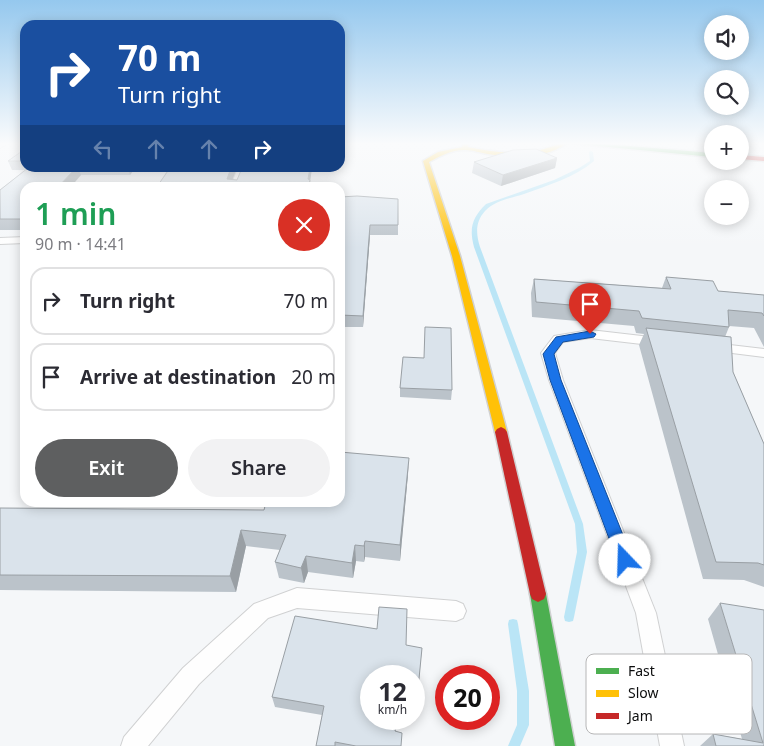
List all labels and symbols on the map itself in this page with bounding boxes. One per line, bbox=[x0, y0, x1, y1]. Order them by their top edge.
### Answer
pin bbox=[569, 283, 611, 334]
position arrow bbox=[598, 533, 650, 585]
legend bbox=[586, 654, 752, 734]
text: Fast bbox=[628, 661, 655, 680]
speed limit sign: 20 bbox=[435, 665, 500, 730]
text: Slow bbox=[628, 683, 659, 702]
text: Jam bbox=[626, 706, 653, 725]

